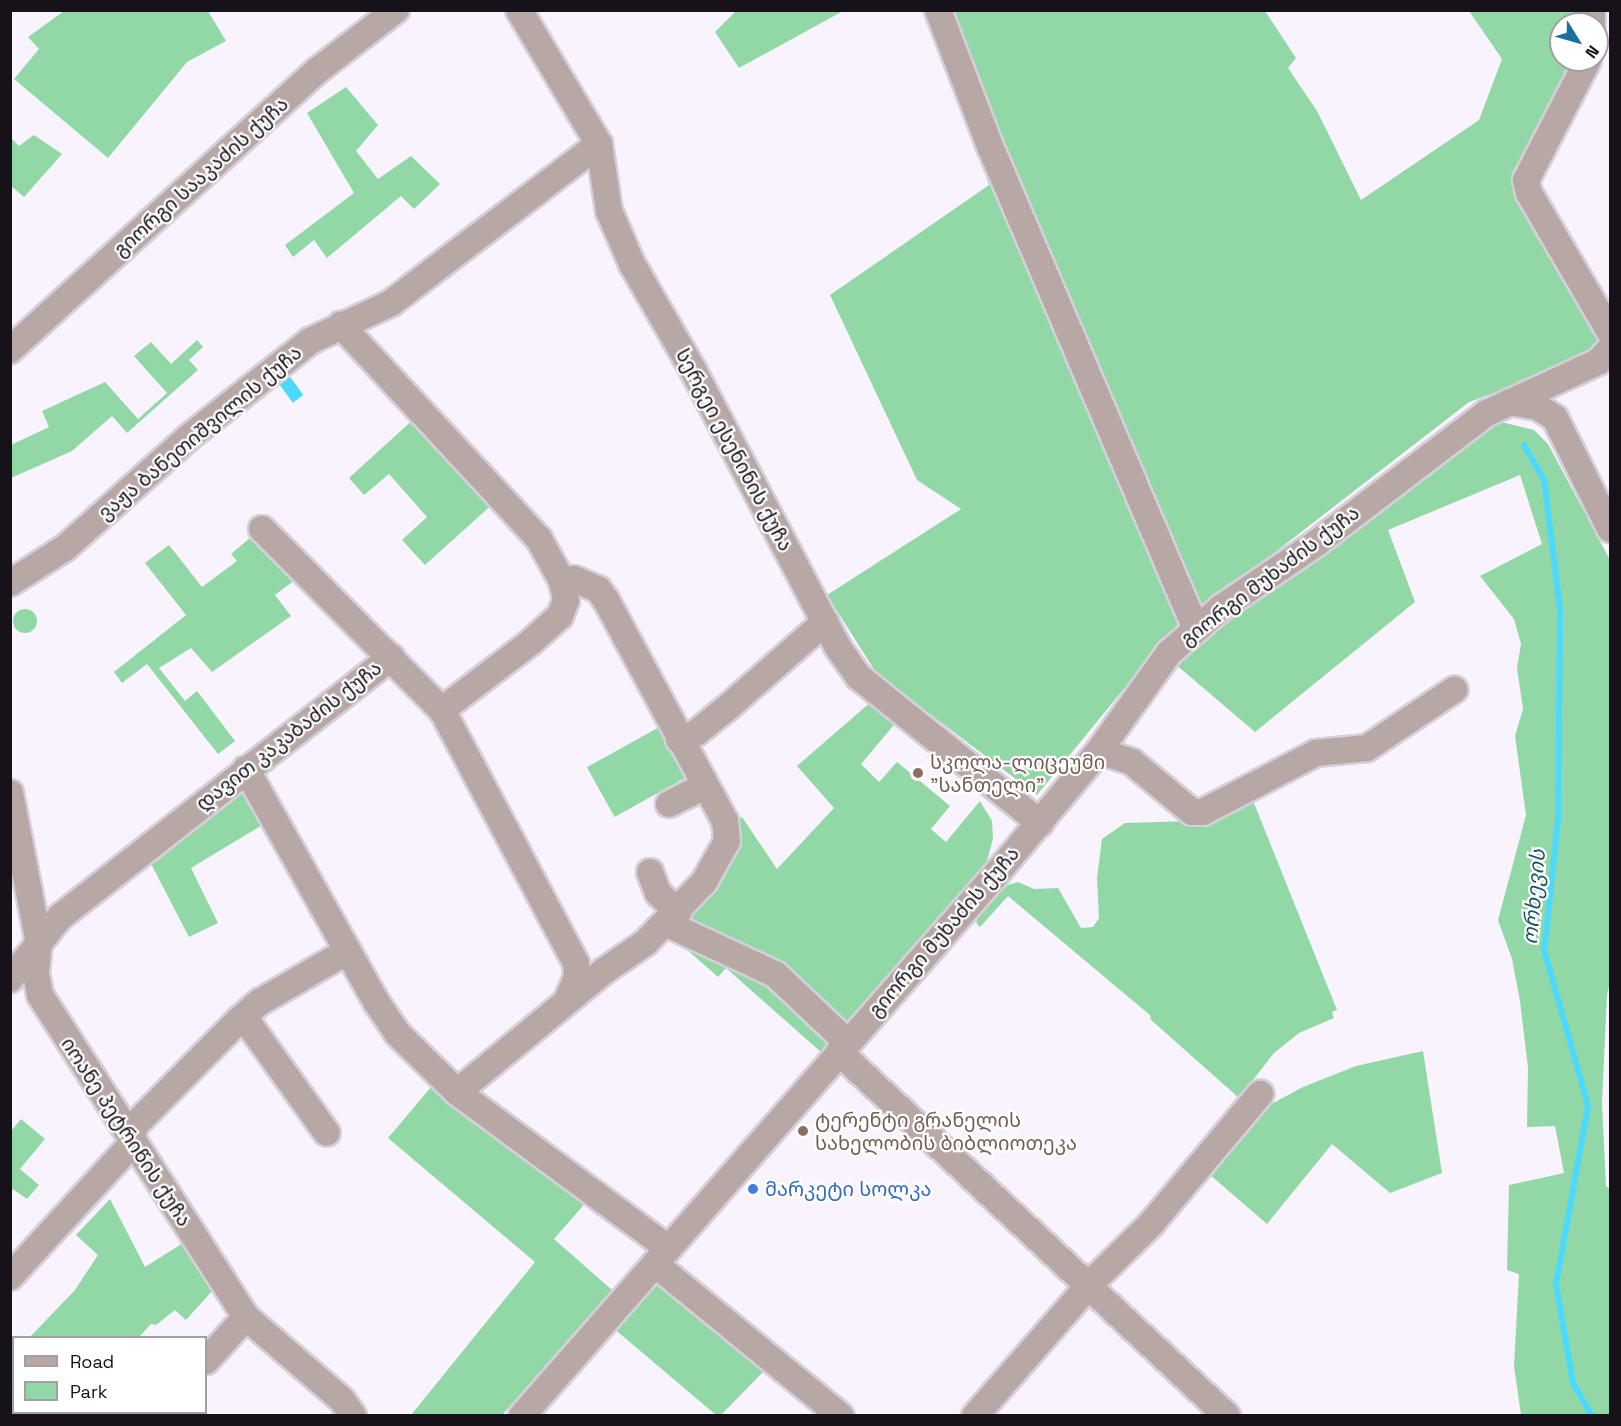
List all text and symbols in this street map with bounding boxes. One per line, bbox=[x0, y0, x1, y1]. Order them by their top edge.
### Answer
north arrow bbox=[1549, 12, 1609, 72]
text: N bbox=[1581, 41, 1604, 63]
street label: გიორგი სააკაძის ქუჩა bbox=[109, 92, 293, 262]
street label: ვაჟა ბანეთიშვილის ქუჩა bbox=[93, 341, 307, 525]
street label: სერგეი ესენინის ქუჩა bbox=[670, 345, 798, 555]
street label: გიორგი მუხაძის ქუჩა bbox=[1176, 501, 1364, 651]
street label: დავით კაკაბაძის ქუჩა bbox=[191, 656, 387, 816]
place label: სკოლა-ლიცეუმი "სანთელი" bbox=[930, 750, 1105, 797]
marker: სკოლა-ლიცეუმი "სანთელი" bbox=[911, 766, 925, 780]
street label: გიორგი მუხაძის ქუჩა bbox=[864, 842, 1024, 1022]
water label: ორხევის bbox=[1517, 848, 1551, 946]
street label: იოანე პეტრიწის ქუჩა bbox=[56, 1033, 196, 1231]
place label: ტერენტი გრანელის სახელობის ბიბლიოთეკა bbox=[815, 1108, 1077, 1155]
marker: ტერენტი გრანელის სახელობის ბიბლიოთეკა bbox=[796, 1124, 810, 1138]
place label: მარკეტი სოლკა bbox=[765, 1177, 931, 1201]
marker: მარკეტი სოლკა bbox=[746, 1182, 760, 1196]
legend bbox=[12, 1336, 207, 1414]
text: Road bbox=[70, 1350, 114, 1373]
text: Park bbox=[70, 1380, 107, 1403]

